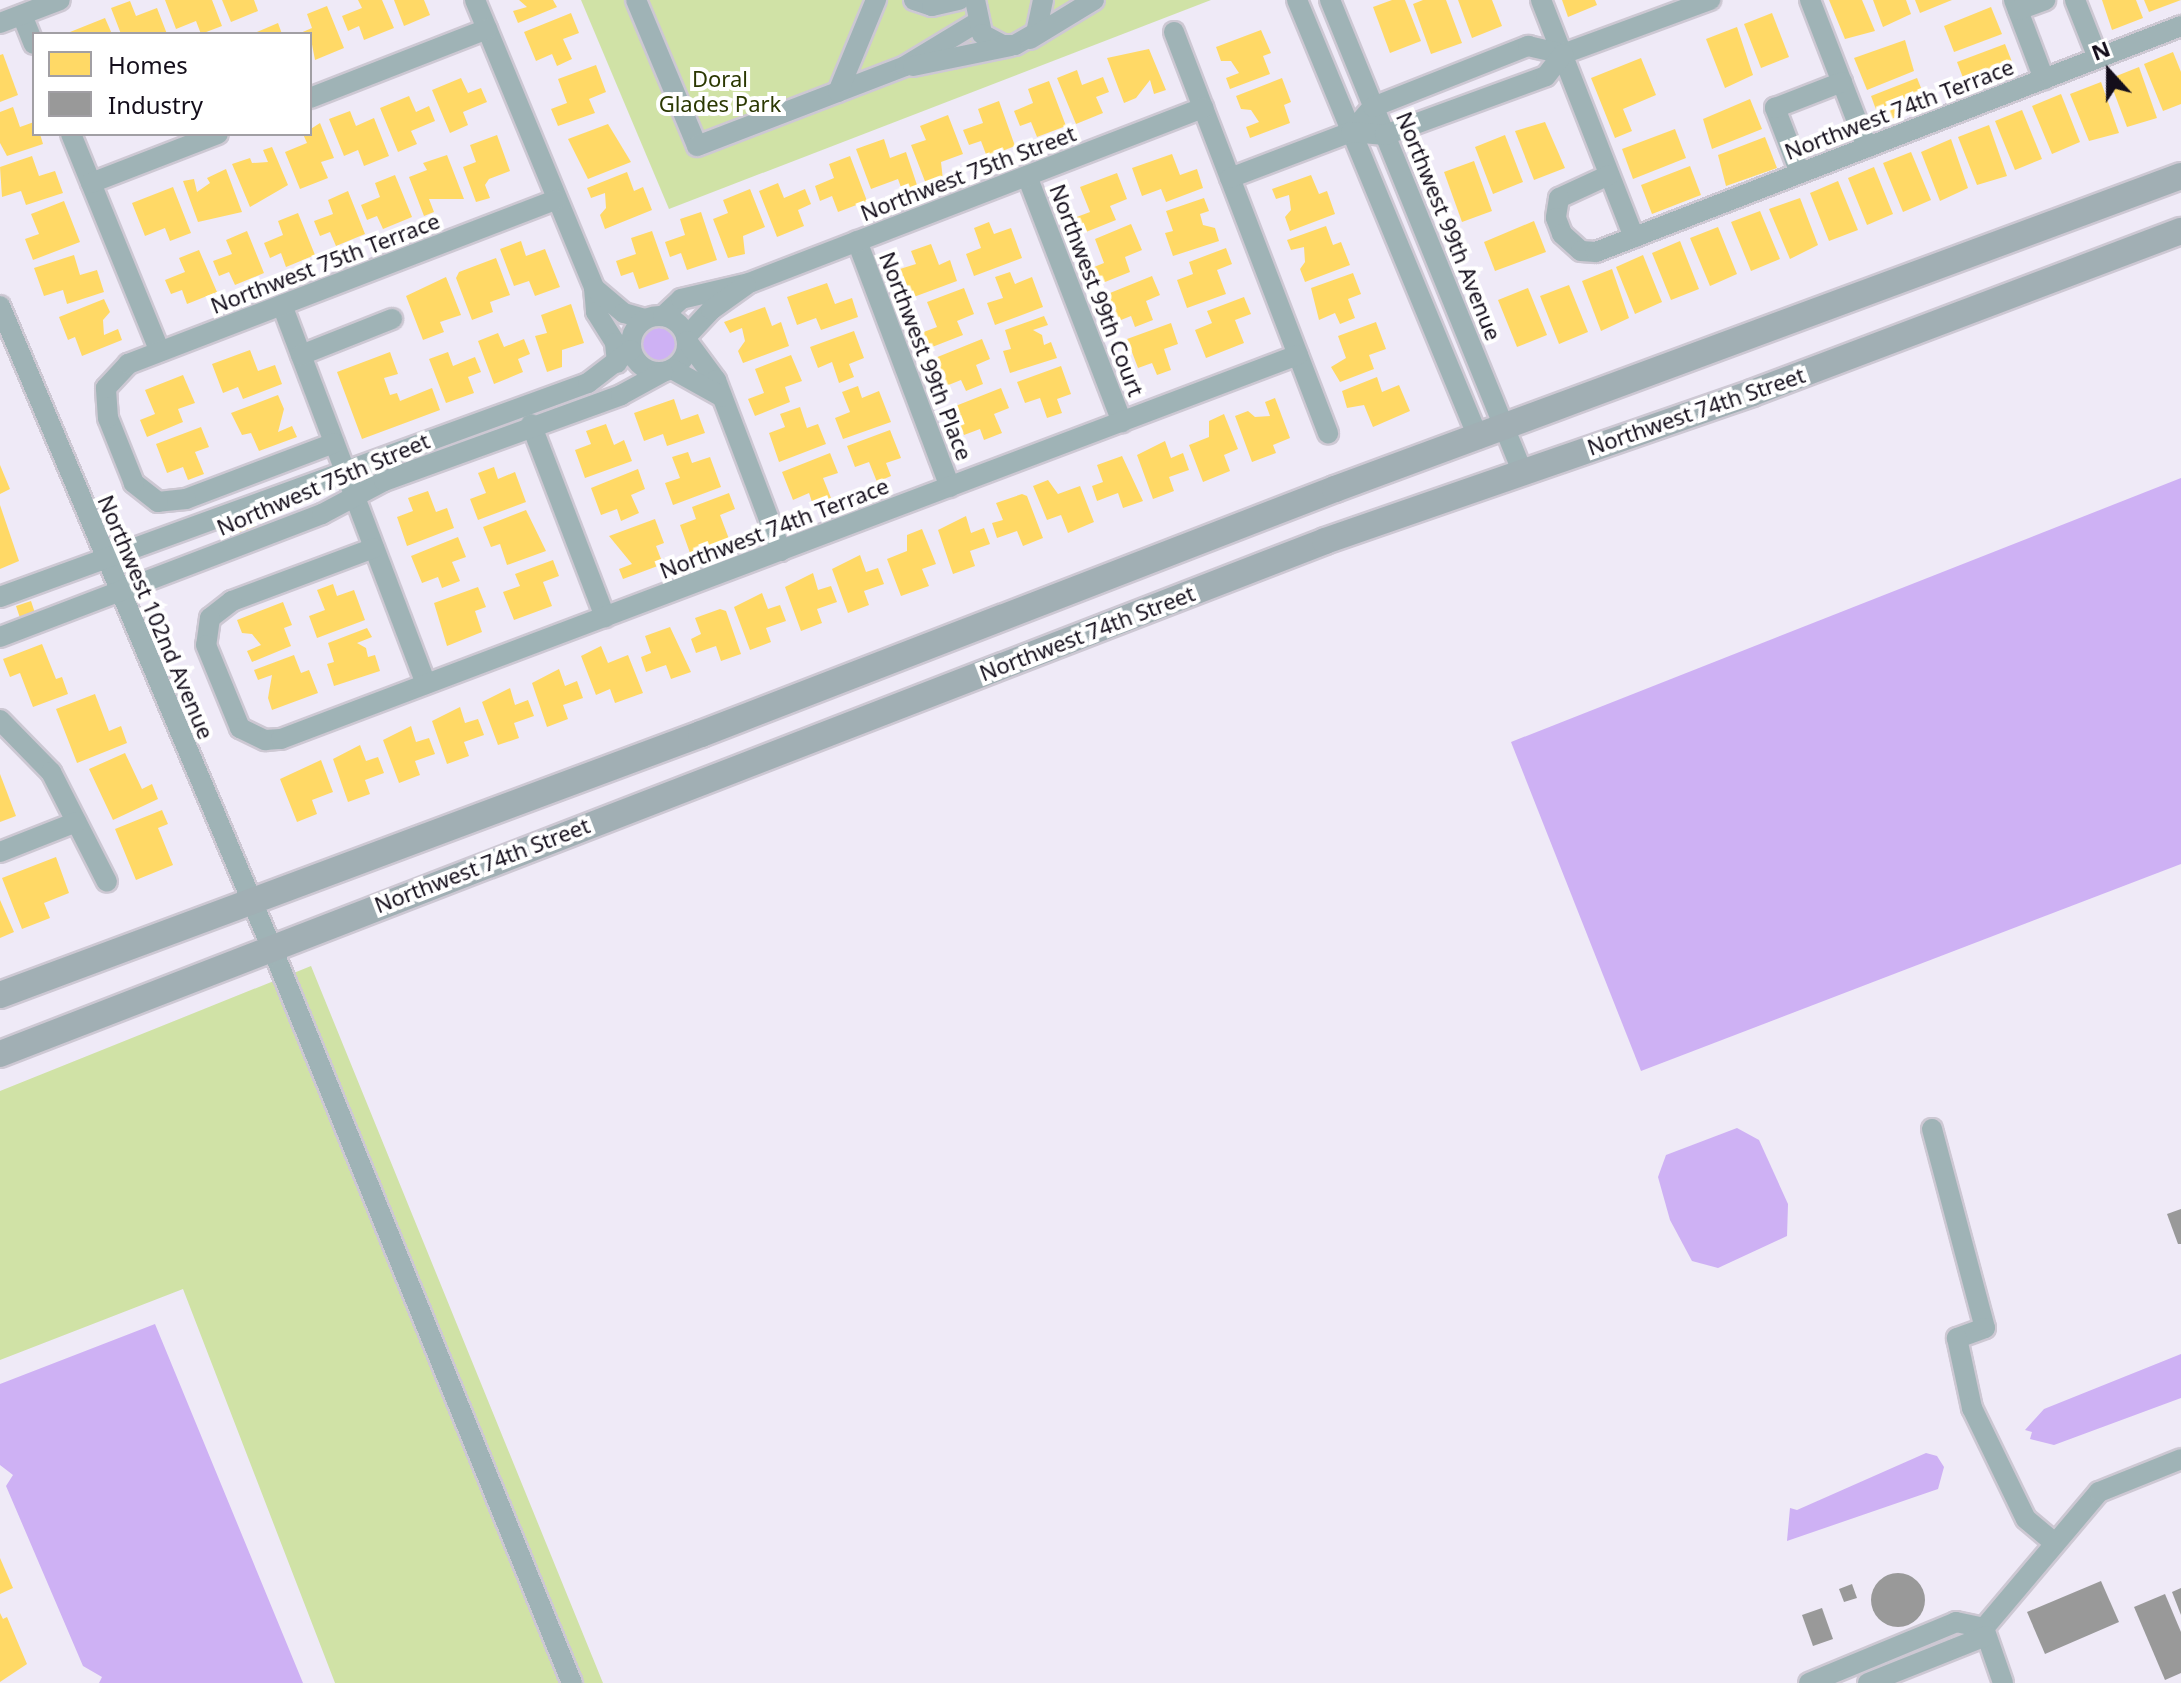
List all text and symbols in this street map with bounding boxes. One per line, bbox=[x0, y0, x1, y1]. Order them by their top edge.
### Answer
legend bbox=[32, 32, 312, 136]
north arrow bbox=[2069, 32, 2149, 112]
text: N bbox=[2087, 32, 2114, 67]
text: Homes bbox=[108, 48, 188, 81]
street label: Northwest 74th Terrace bbox=[1781, 53, 2017, 165]
park label: Doral Glades Park bbox=[659, 65, 781, 116]
text: Industry bbox=[108, 88, 203, 121]
street label: Northwest 99th Avenue bbox=[1391, 108, 1507, 344]
street label: Northwest 75th Street bbox=[857, 120, 1079, 226]
street label: Northwest 99th Court bbox=[1044, 180, 1150, 400]
street label: Northwest 75th Terrace bbox=[207, 207, 443, 319]
street label: Northwest 99th Place bbox=[874, 248, 978, 464]
street label: Northwest 74th Street bbox=[1584, 361, 1808, 461]
street label: Northwest 75th Street bbox=[213, 427, 433, 541]
street label: Northwest 74th Terrace bbox=[656, 472, 892, 584]
street label: Northwest 102nd Avenue bbox=[93, 491, 219, 743]
street label: Northwest 74th Street bbox=[976, 580, 1198, 686]
street label: Northwest 74th Street bbox=[371, 812, 593, 918]

